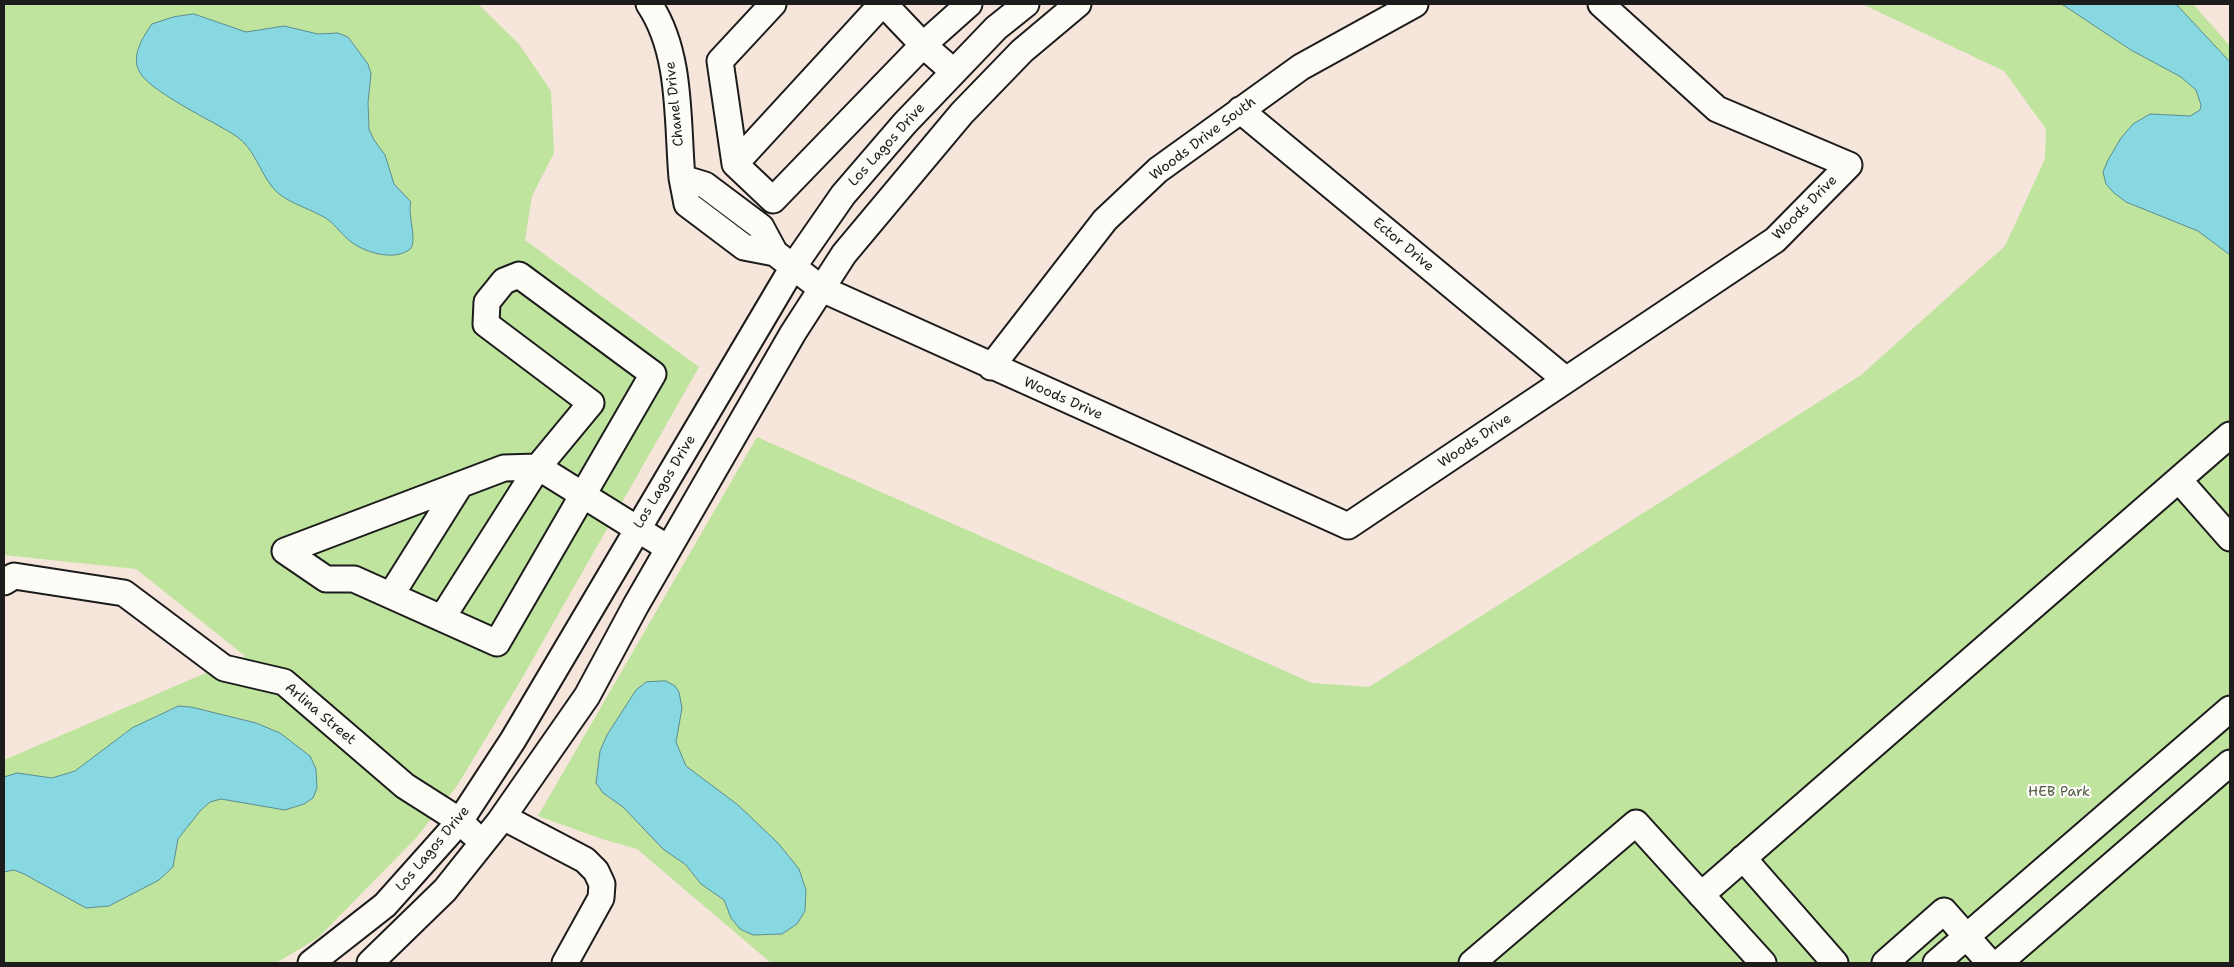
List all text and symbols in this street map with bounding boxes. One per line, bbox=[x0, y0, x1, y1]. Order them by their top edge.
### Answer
street label: Chanel Drive bbox=[662, 61, 688, 147]
street label: Woods Drive South bbox=[1147, 94, 1259, 184]
street label: Los Lagos Drive bbox=[845, 100, 929, 190]
street label: Woods Drive bbox=[1769, 172, 1841, 244]
street label: Ector Drive bbox=[1369, 215, 1437, 275]
street label: Woods Drive bbox=[1021, 374, 1105, 424]
street label: Woods Drive bbox=[1435, 410, 1515, 472]
street label: Los Lagos Drive bbox=[630, 432, 700, 532]
street label: Arlina Street bbox=[281, 680, 359, 748]
park label: HEB Park bbox=[2028, 784, 2090, 800]
street label: Los Lagos Drive bbox=[392, 803, 474, 895]

